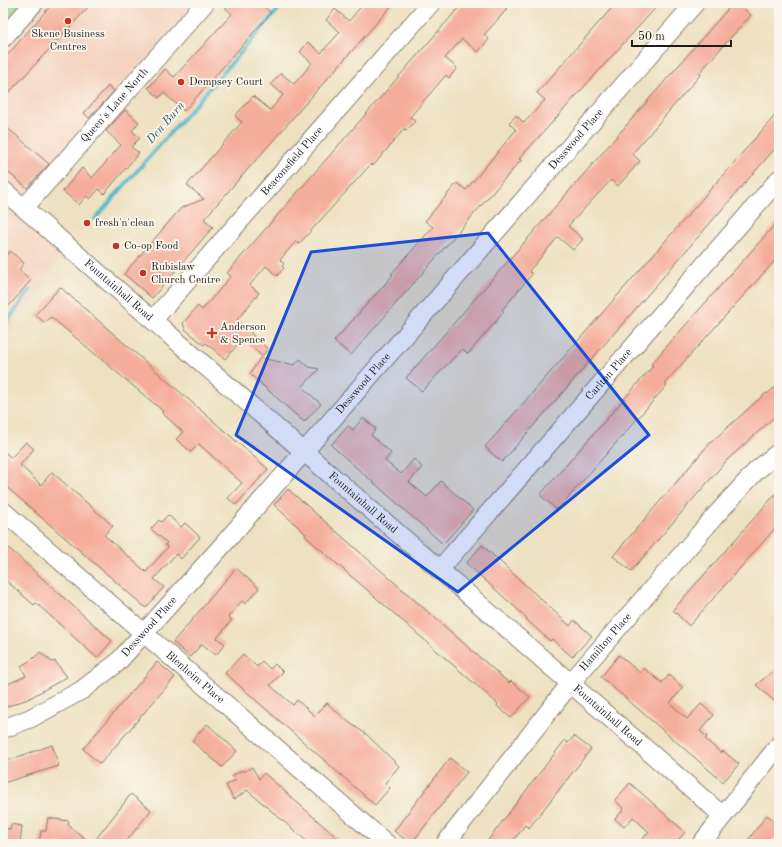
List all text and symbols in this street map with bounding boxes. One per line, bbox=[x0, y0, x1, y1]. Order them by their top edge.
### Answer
marker: Skene Business Centres bbox=[63, 16, 73, 26]
scale bar bbox=[632, 22, 731, 48]
place label: Skene Business Centres bbox=[31, 29, 105, 53]
text: 50 m bbox=[638, 30, 665, 43]
street label: Queen's Lane North bbox=[79, 66, 150, 145]
marker: Dempsey Court bbox=[176, 77, 186, 87]
place label: Dempsey Court bbox=[189, 77, 263, 88]
water label: Den Burn bbox=[144, 100, 187, 147]
street label: Desswood Place bbox=[547, 107, 606, 172]
street label: Beaconsfield Place bbox=[259, 125, 325, 198]
marker: fresh'n'clean bbox=[82, 218, 92, 228]
place label: fresh'n'clean bbox=[95, 218, 154, 229]
marker: Co-op Food bbox=[111, 241, 121, 251]
place label: Co-op Food bbox=[124, 241, 179, 252]
street label: Fountainhall Road bbox=[82, 258, 155, 323]
place label: Rubislaw Church Centre bbox=[151, 262, 220, 286]
marker: Rubislaw Church Centre bbox=[138, 268, 148, 278]
place label: Anderson & Spence bbox=[220, 322, 266, 346]
marker: Anderson & Spence bbox=[207, 328, 217, 338]
street label: Carlton Place bbox=[584, 347, 634, 402]
street label: Desswood Place bbox=[334, 351, 393, 416]
street label: Fountainhall Road bbox=[326, 470, 400, 536]
street label: Desswood Place bbox=[120, 595, 179, 659]
street label: Hamilton Place bbox=[578, 611, 634, 673]
street label: Blenheim Place bbox=[164, 649, 226, 706]
street label: Fountainhall Road bbox=[571, 683, 644, 748]

